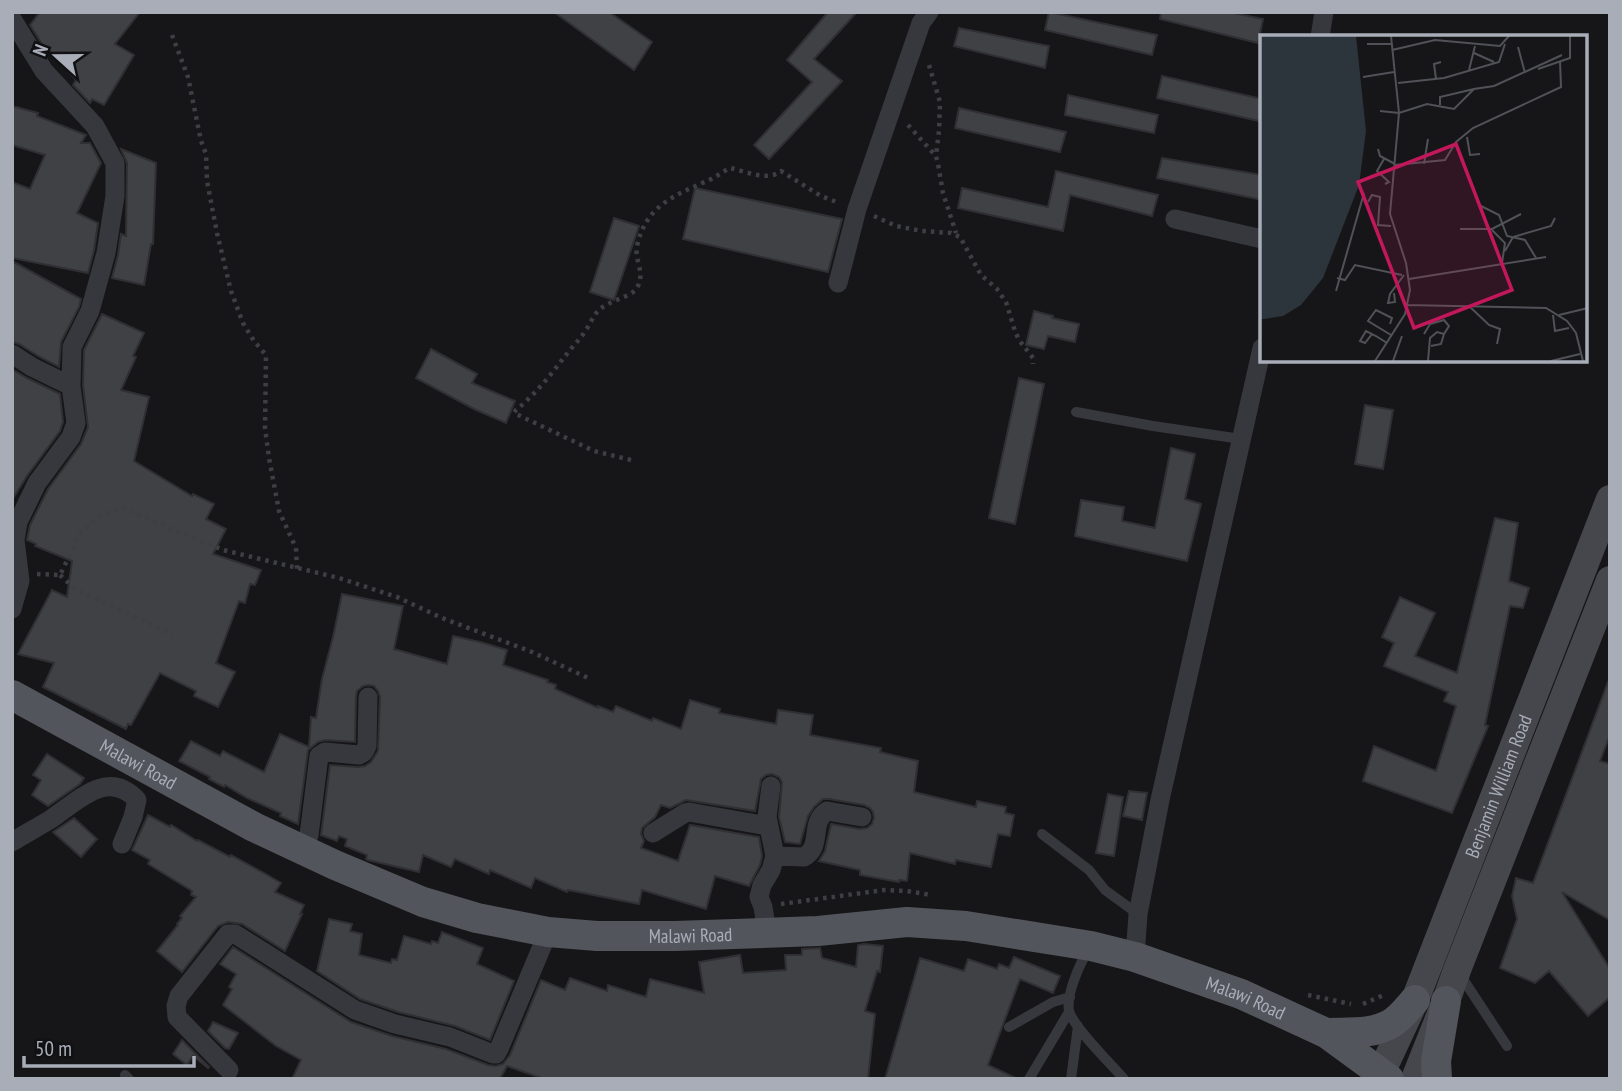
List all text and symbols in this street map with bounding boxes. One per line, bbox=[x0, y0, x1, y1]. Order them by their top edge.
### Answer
north arrow bbox=[21, 21, 91, 91]
inset map bbox=[1260, 35, 1587, 362]
text: N bbox=[27, 41, 53, 59]
street label: Benjamin William Road bbox=[1460, 711, 1537, 861]
street label: Malawi Road bbox=[96, 733, 181, 795]
street label: Malawi Road bbox=[649, 922, 733, 948]
street label: Malawi Road bbox=[1203, 971, 1289, 1025]
scale bar bbox=[24, 1024, 194, 1068]
text: 50 m bbox=[35, 1035, 72, 1062]

